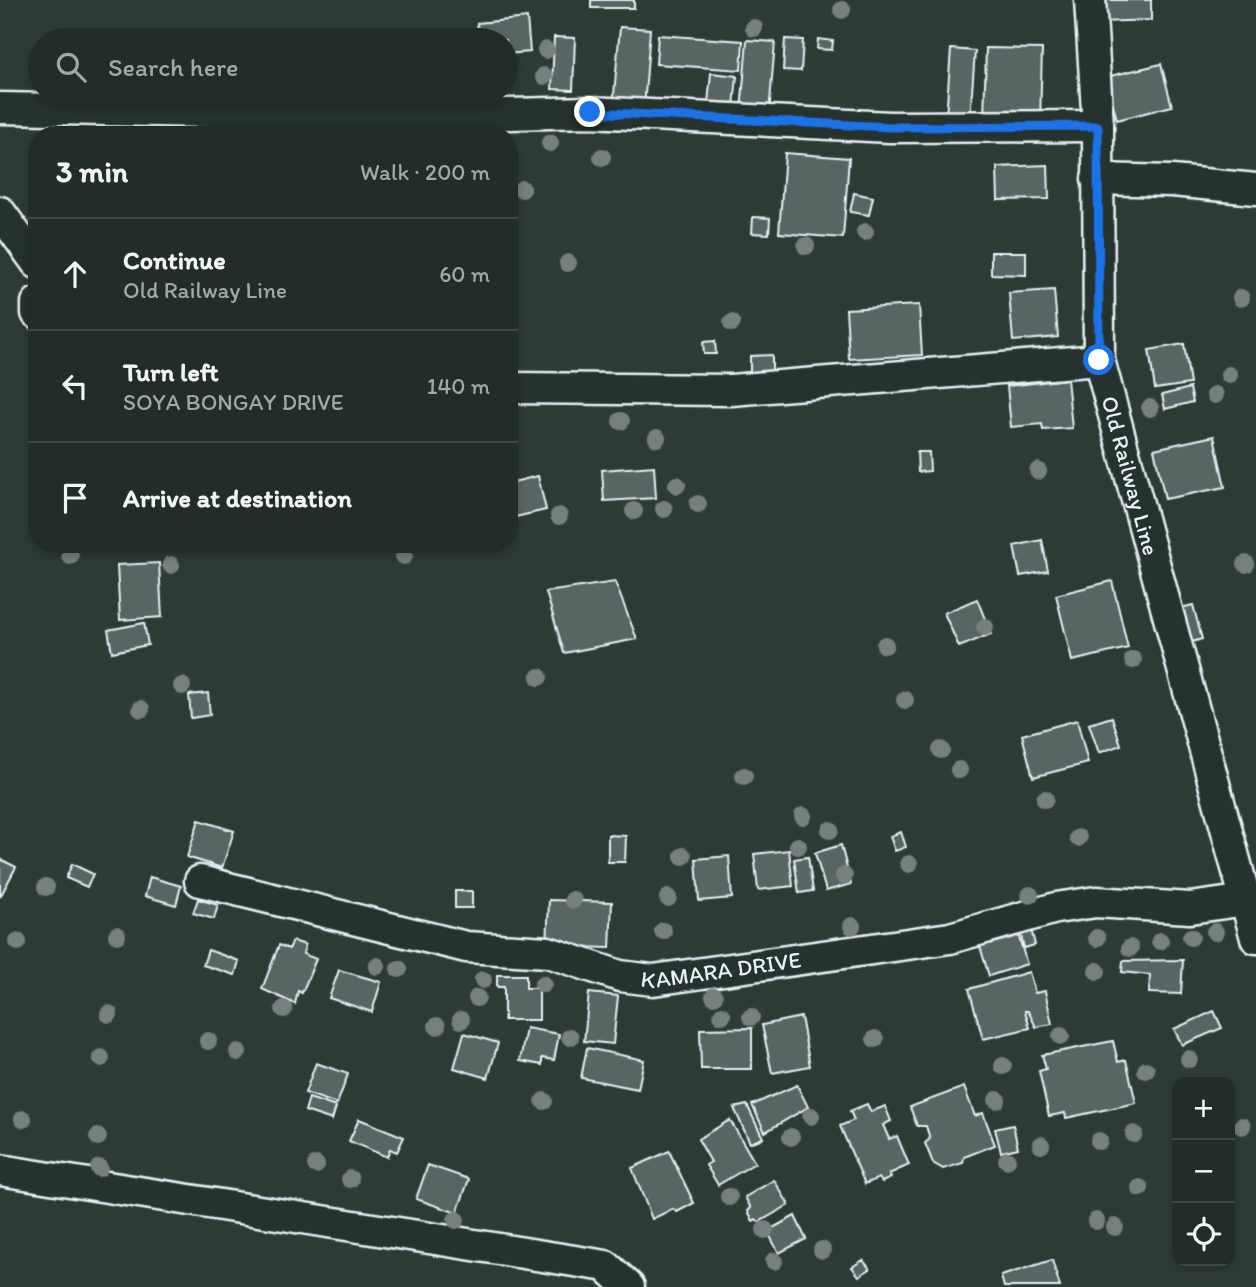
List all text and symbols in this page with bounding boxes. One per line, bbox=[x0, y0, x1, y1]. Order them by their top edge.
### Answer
search box bbox=[28, 28, 518, 105]
icon: search bbox=[52, 48, 90, 86]
text: Search here bbox=[108, 51, 238, 83]
route end bbox=[574, 96, 605, 127]
text: 3 min bbox=[56, 153, 128, 190]
text: Walk · 200 m bbox=[360, 158, 490, 186]
text: Continue bbox=[123, 244, 226, 276]
icon: ahead bbox=[56, 255, 94, 293]
text: 60 m bbox=[439, 260, 490, 288]
text: Old Railway Line bbox=[123, 276, 287, 304]
route start bbox=[1083, 344, 1114, 375]
text: Turn left bbox=[123, 356, 219, 388]
icon: left bbox=[56, 367, 94, 405]
text: 140 m bbox=[427, 372, 490, 400]
text: SOYA BONGAY DRIVE bbox=[123, 388, 343, 416]
street label: Old Railway Line bbox=[1095, 393, 1165, 558]
icon: arrive bbox=[56, 479, 94, 517]
text: Arrive at destination bbox=[123, 482, 352, 514]
street label: KAMARA DRIVE bbox=[639, 945, 803, 994]
map controls bbox=[1172, 1077, 1235, 1266]
button: + bbox=[1172, 1077, 1235, 1140]
button: − bbox=[1172, 1140, 1235, 1203]
button: locate bbox=[1172, 1203, 1235, 1266]

